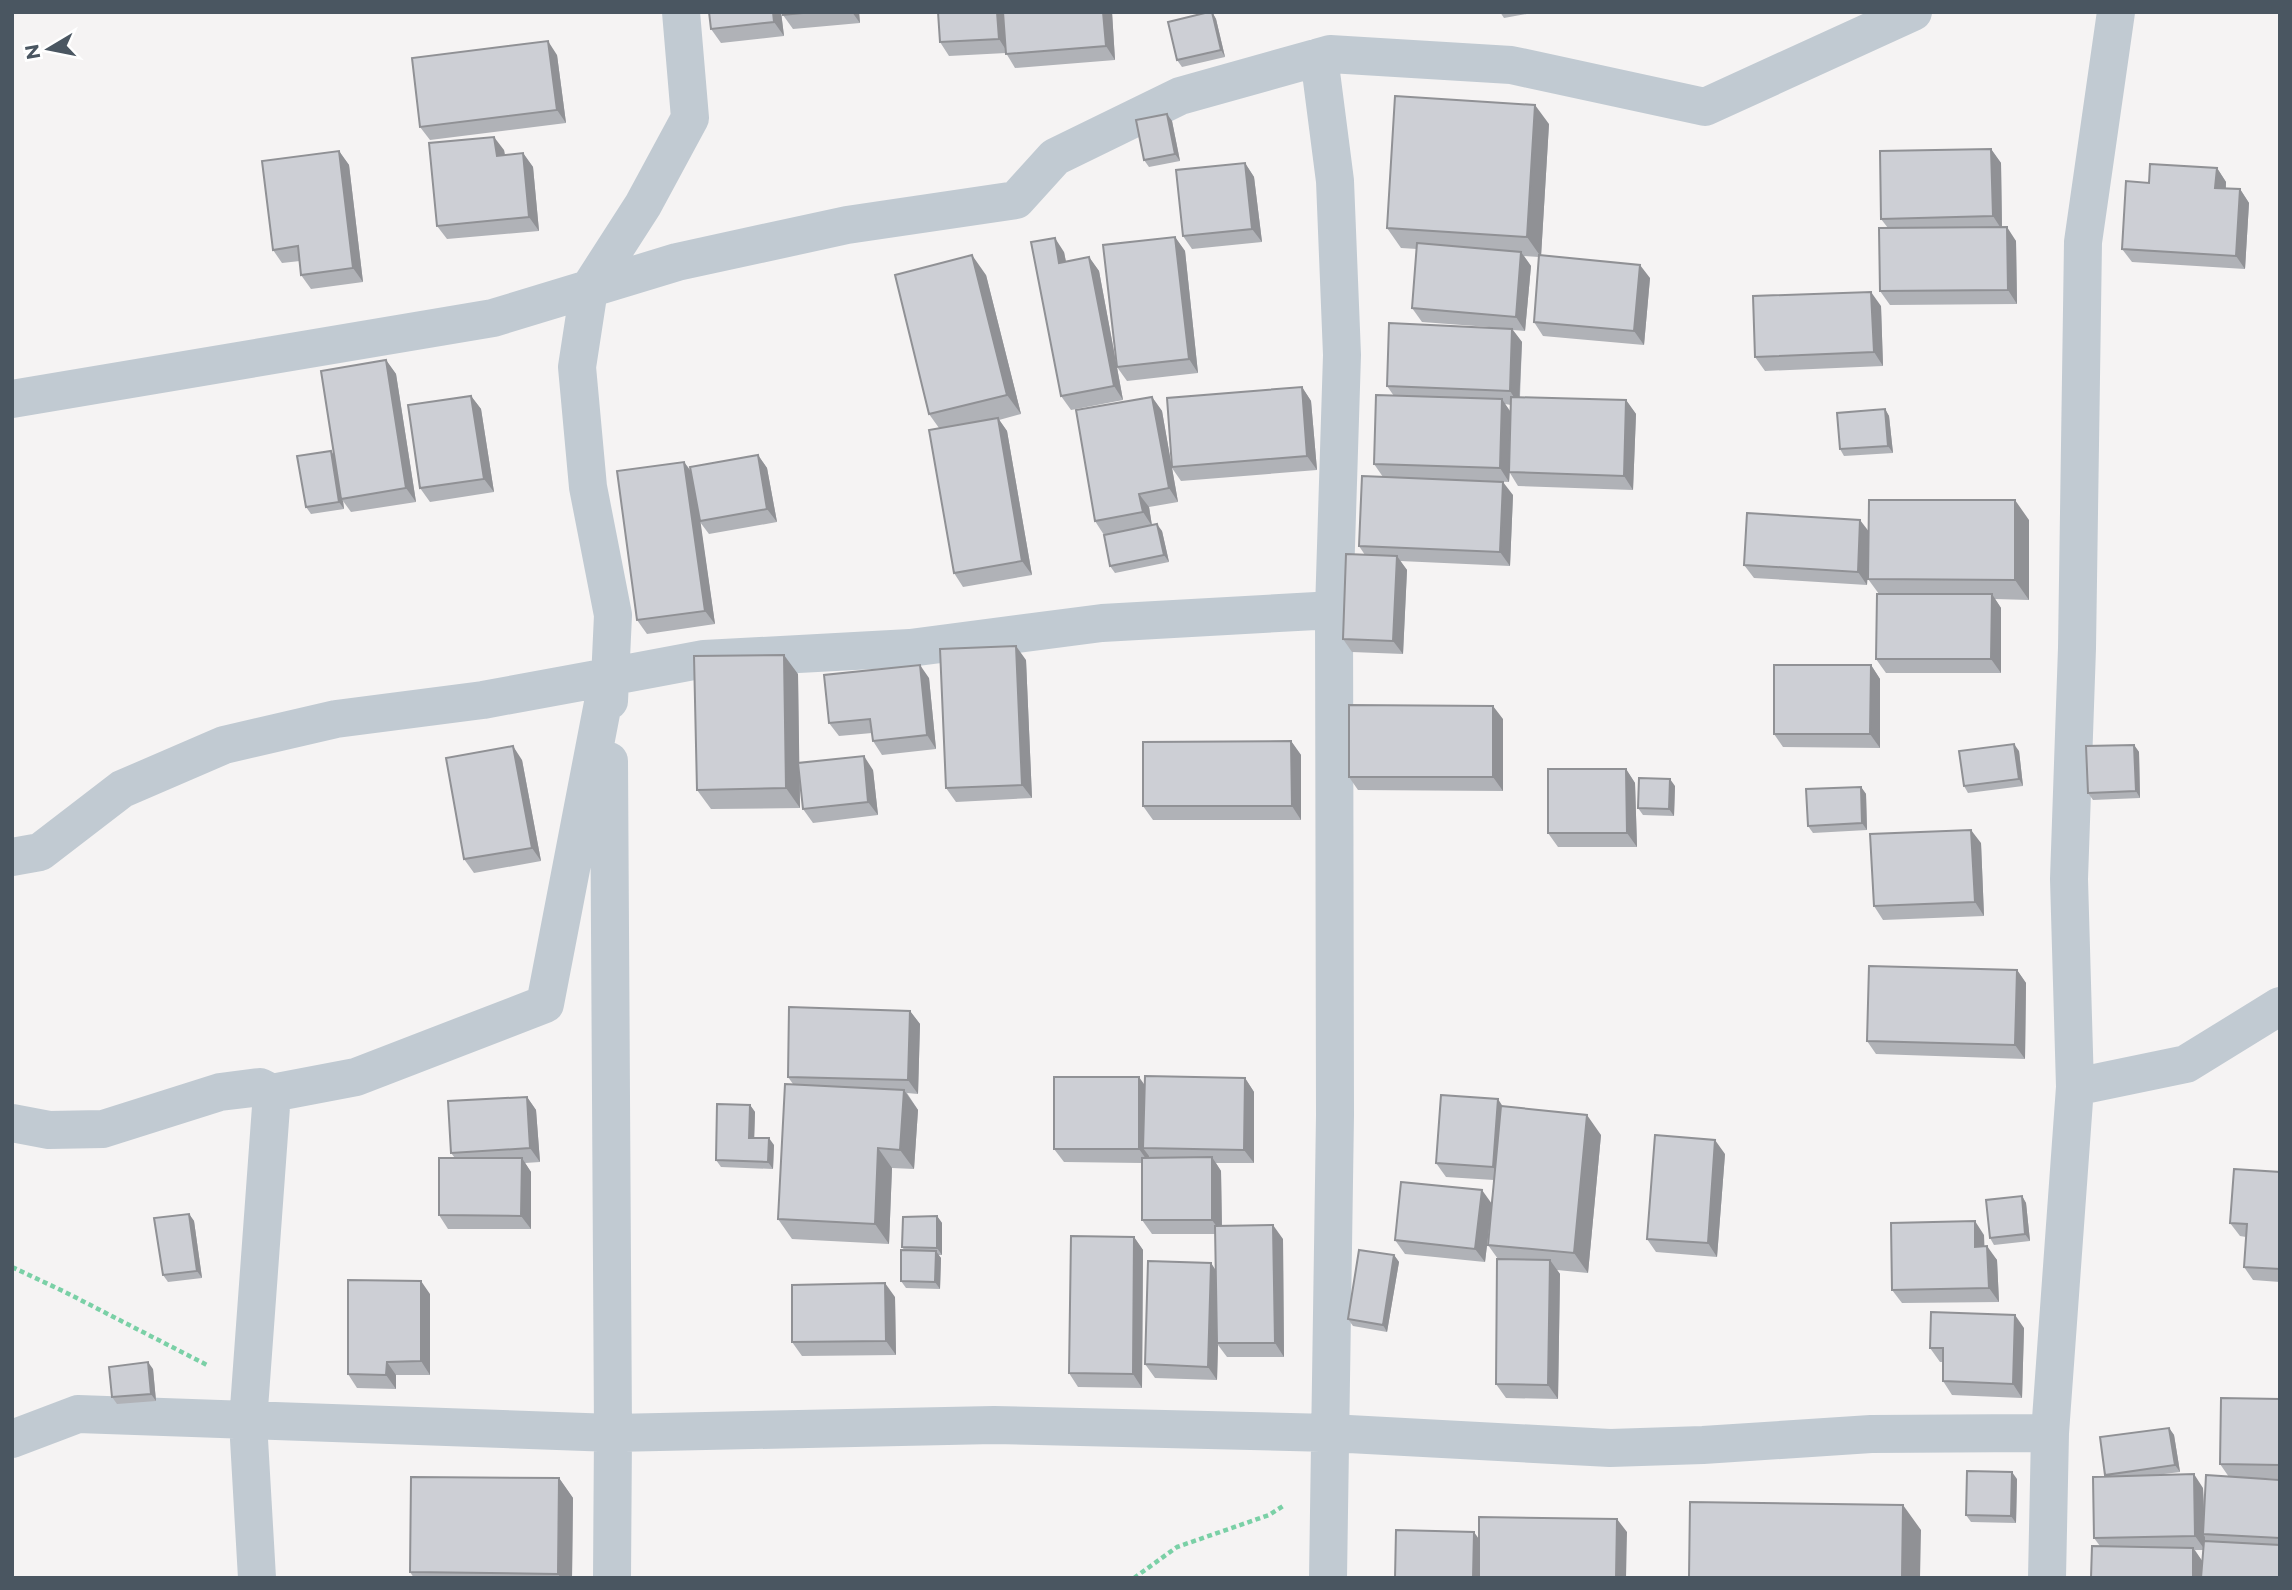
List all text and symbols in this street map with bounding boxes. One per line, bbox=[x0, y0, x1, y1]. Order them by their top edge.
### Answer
north arrow bbox=[14, 14, 84, 84]
text: N bbox=[20, 42, 45, 61]

